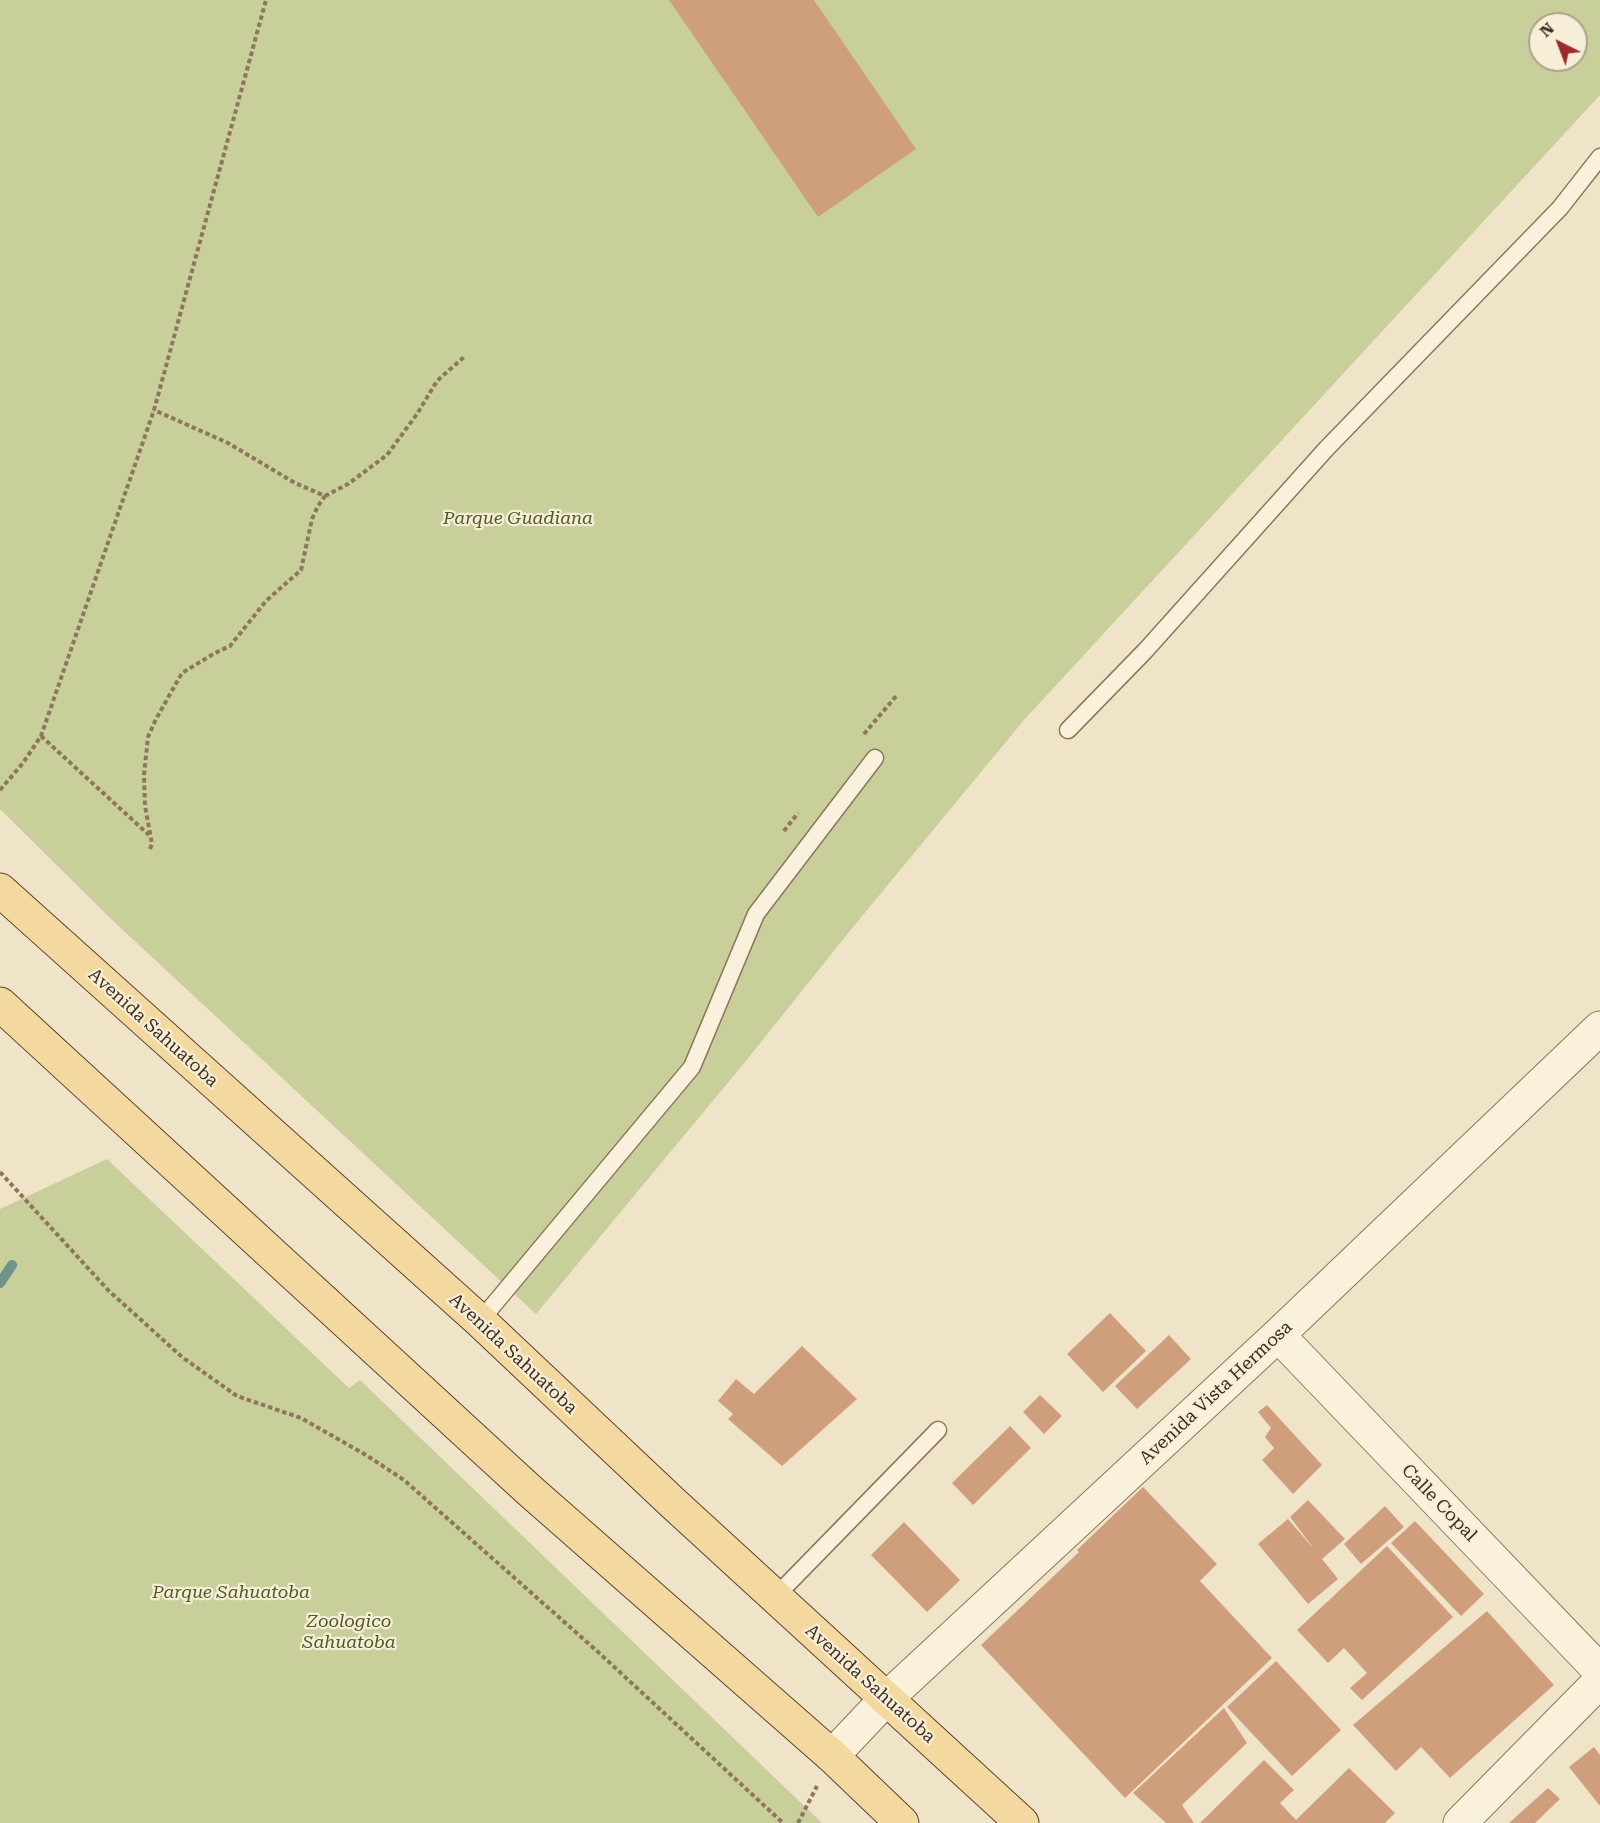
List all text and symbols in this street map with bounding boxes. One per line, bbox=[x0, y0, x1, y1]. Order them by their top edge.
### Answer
north arrow bbox=[1528, 12, 1588, 72]
text: N bbox=[1536, 19, 1558, 41]
park label: Parque Guadiana bbox=[443, 508, 593, 530]
street label: Avenida Sahuatoba bbox=[84, 964, 222, 1092]
street label: Avenida Sahuatoba bbox=[444, 1289, 582, 1419]
street label: Avenida Vista Hermosa bbox=[1135, 1317, 1297, 1469]
street label: Calle Copal bbox=[1397, 1460, 1481, 1546]
park label: Parque Sahuatoba bbox=[152, 1582, 310, 1604]
park label: Zoologico Sahuatoba bbox=[302, 1611, 396, 1654]
street label: Avenida Sahuatoba bbox=[801, 1620, 939, 1748]

